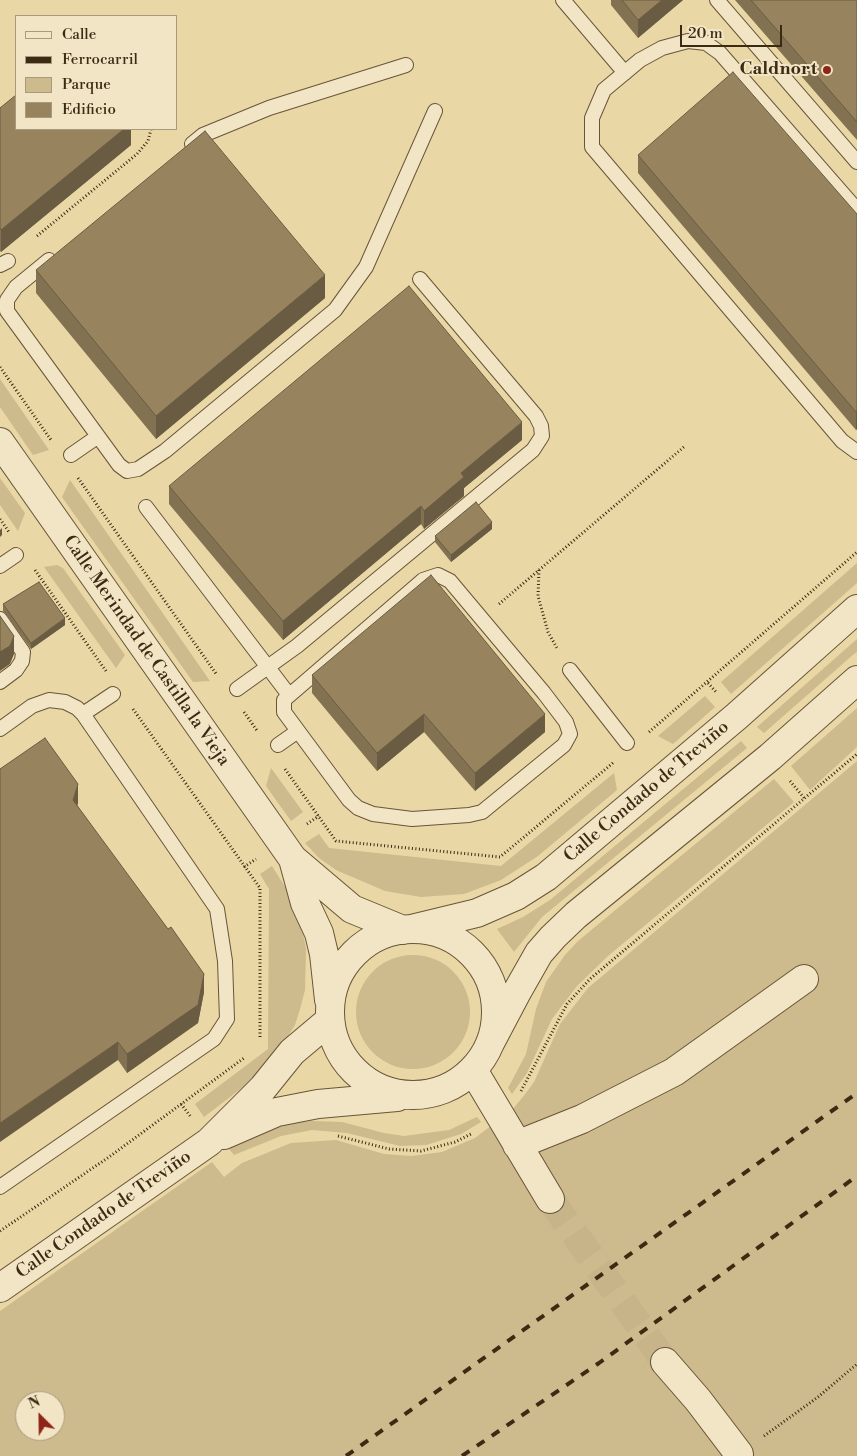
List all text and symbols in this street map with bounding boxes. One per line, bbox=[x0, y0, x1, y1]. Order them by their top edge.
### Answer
legend bbox=[15, 15, 178, 130]
scale bar bbox=[682, 15, 784, 47]
text: 20 m bbox=[688, 24, 723, 43]
text: Calle bbox=[62, 25, 96, 44]
text: Ferrocarril bbox=[62, 50, 138, 69]
place label: Caldnort bbox=[740, 59, 817, 81]
marker: Caldnort bbox=[821, 64, 833, 76]
text: Parque bbox=[62, 75, 111, 94]
text: Edificio bbox=[62, 100, 116, 119]
street label: Calle Merindad de Castilla la Vieja bbox=[58, 532, 234, 770]
street label: Calle Condado de Treviño bbox=[560, 717, 734, 867]
street label: Calle Condado de Treviño bbox=[12, 1146, 196, 1284]
north arrow bbox=[15, 1391, 65, 1441]
text: N bbox=[26, 1393, 43, 1414]

